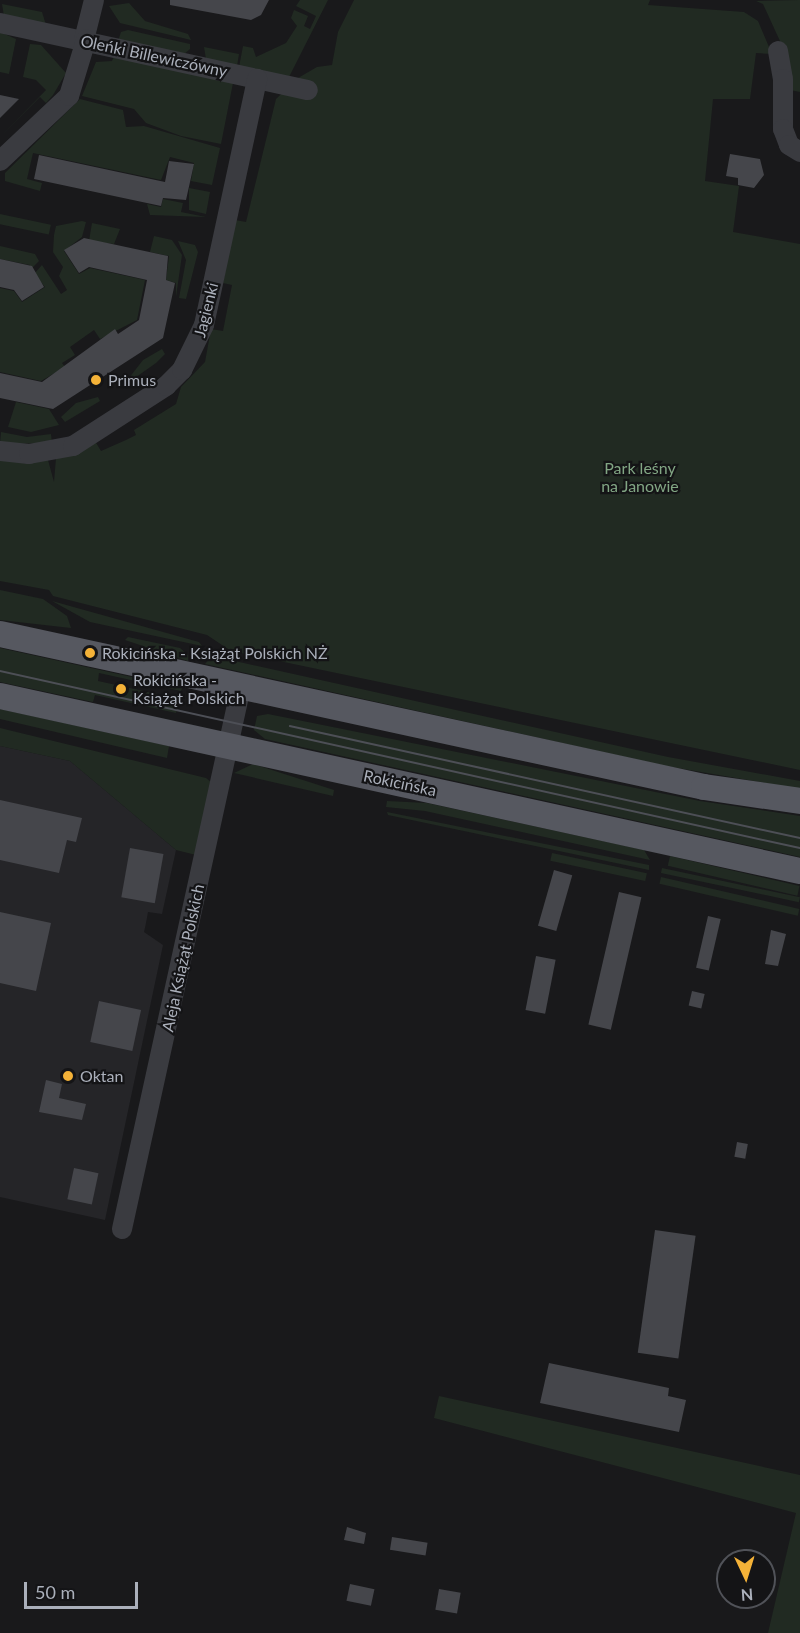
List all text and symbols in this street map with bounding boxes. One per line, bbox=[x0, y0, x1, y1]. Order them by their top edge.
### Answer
street label: Oleńki Billewiczówny bbox=[79, 31, 229, 81]
street label: Jagienki bbox=[190, 281, 222, 339]
place label: Primus bbox=[108, 370, 156, 390]
marker: Primus bbox=[89, 373, 103, 387]
park label: Park leśny na Janowie bbox=[601, 458, 679, 496]
place label: Rokicińska - Książąt Polskich NŻ bbox=[102, 643, 328, 663]
marker: Rokicińska - Książąt Polskich NŻ bbox=[83, 646, 97, 660]
place label: Rokicińska - Książąt Polskich bbox=[133, 670, 245, 708]
marker: Rokicińska - Książąt Polskich bbox=[114, 682, 128, 696]
street label: Rokicińska bbox=[362, 766, 438, 800]
street label: Aleja Książąt Polskich bbox=[158, 882, 208, 1034]
place label: Oktan bbox=[80, 1066, 123, 1086]
marker: Oktan bbox=[61, 1069, 75, 1083]
north arrow bbox=[716, 1549, 776, 1609]
scale bar bbox=[27, 1570, 141, 1608]
text: 50 m bbox=[35, 1581, 75, 1603]
text: N bbox=[740, 1586, 754, 1605]

